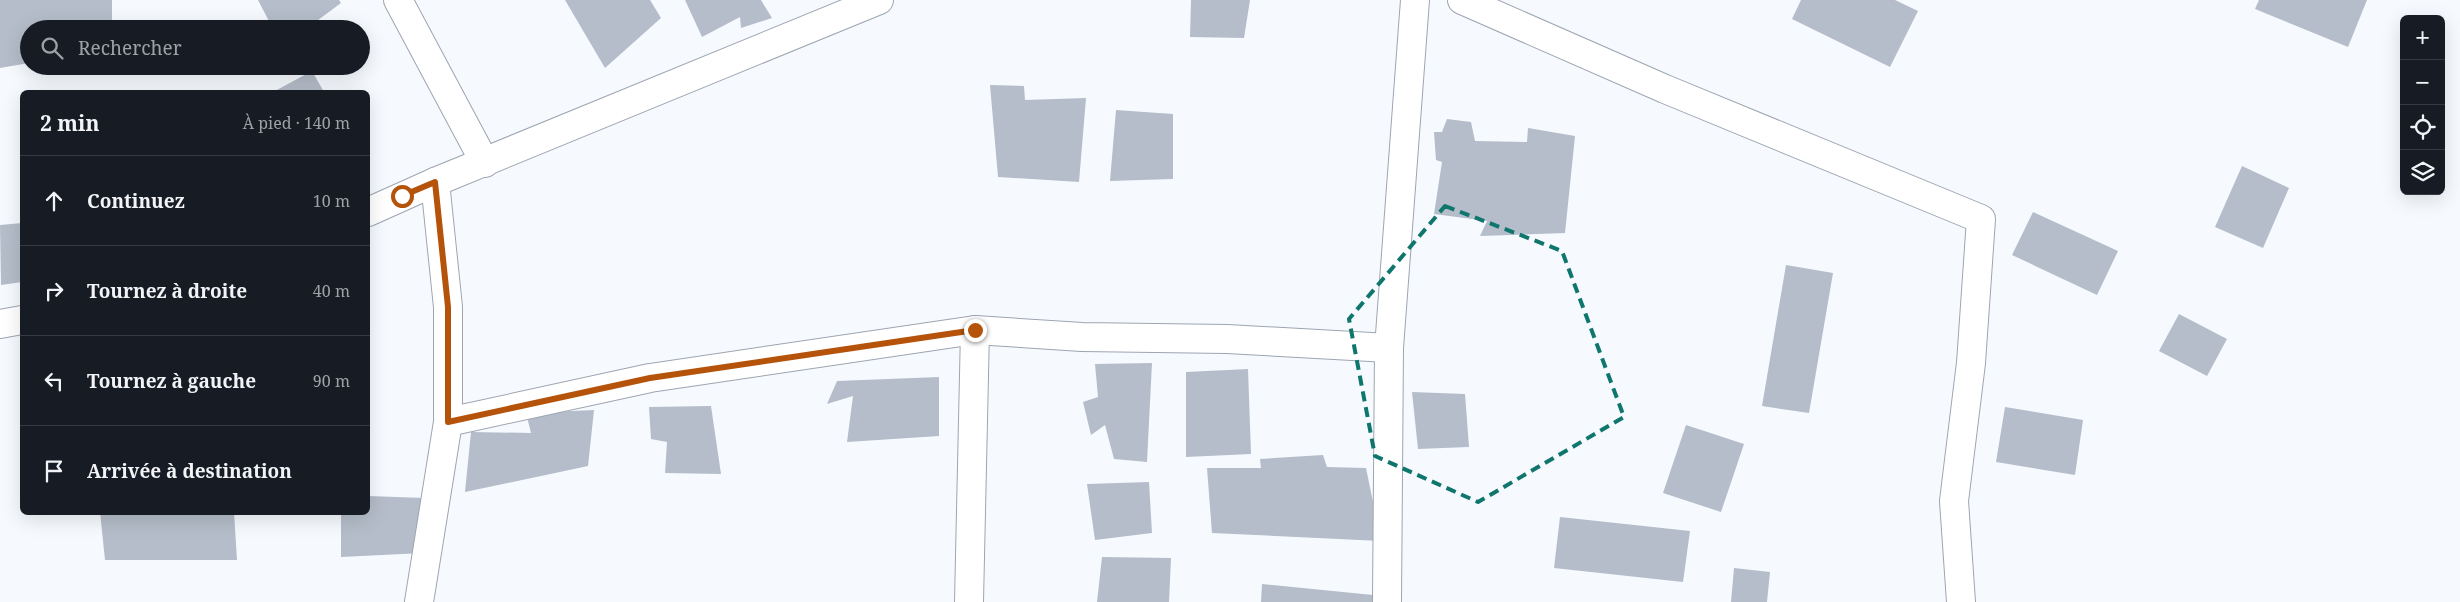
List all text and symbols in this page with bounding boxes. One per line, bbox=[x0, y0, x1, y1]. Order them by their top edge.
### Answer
map controls bbox=[2400, 15, 2445, 195]
button: + bbox=[2400, 15, 2445, 60]
search box bbox=[20, 20, 370, 75]
icon: search bbox=[38, 34, 66, 62]
text: Rechercher bbox=[78, 35, 182, 61]
button: − bbox=[2400, 60, 2445, 105]
button: locate bbox=[2400, 105, 2445, 150]
text: 2 min bbox=[40, 109, 99, 137]
text: À pied · 140 m bbox=[243, 112, 350, 134]
button: layers bbox=[2400, 150, 2445, 195]
route start bbox=[391, 185, 414, 208]
icon: ahead bbox=[40, 187, 68, 215]
text: Continuez bbox=[87, 188, 185, 214]
text: 10 m bbox=[313, 190, 350, 212]
icon: right bbox=[40, 277, 68, 305]
text: Tournez à droite bbox=[87, 278, 247, 304]
text: 40 m bbox=[313, 280, 350, 302]
route end bbox=[964, 319, 987, 342]
icon: left bbox=[40, 367, 68, 395]
text: Tournez à gauche bbox=[87, 368, 256, 394]
text: 90 m bbox=[313, 370, 350, 392]
icon: arrive bbox=[40, 457, 68, 485]
text: Arrivée à destination bbox=[87, 458, 292, 484]

